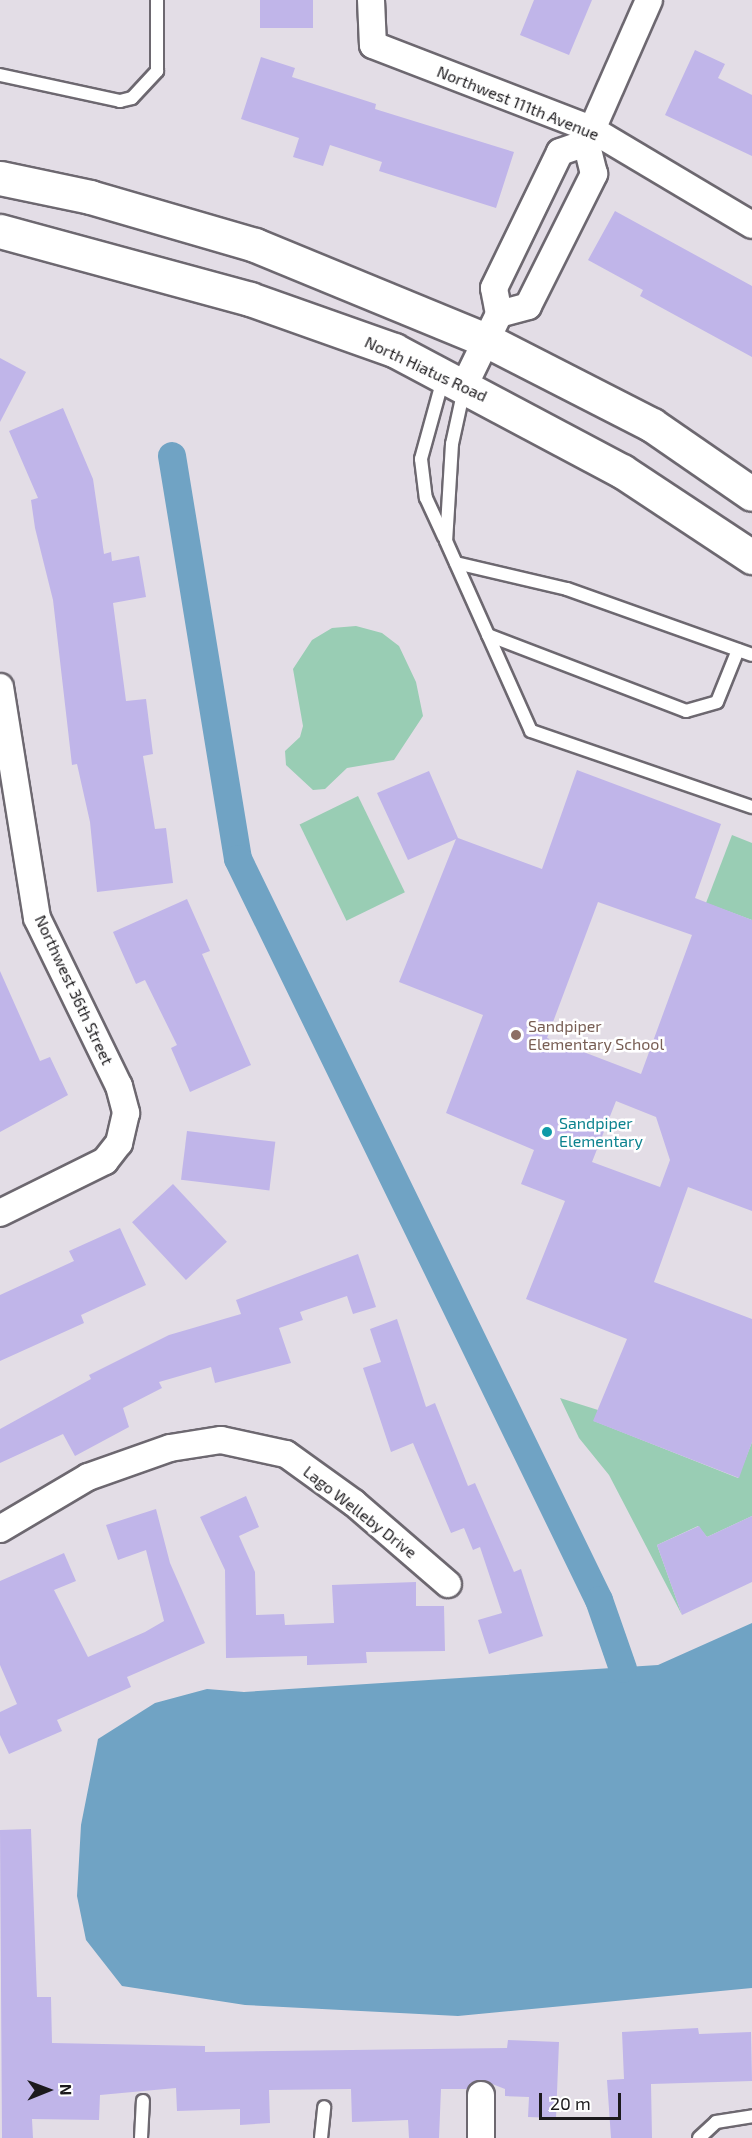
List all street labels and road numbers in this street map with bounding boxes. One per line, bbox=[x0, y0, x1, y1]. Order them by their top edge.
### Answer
street label: Northwest 111th Avenue bbox=[434, 62, 602, 144]
street label: North Hiatus Road bbox=[362, 332, 490, 406]
street label: Northwest 36th Street bbox=[31, 912, 117, 1068]
street label: Lago Welleby Drive bbox=[299, 1462, 421, 1562]

